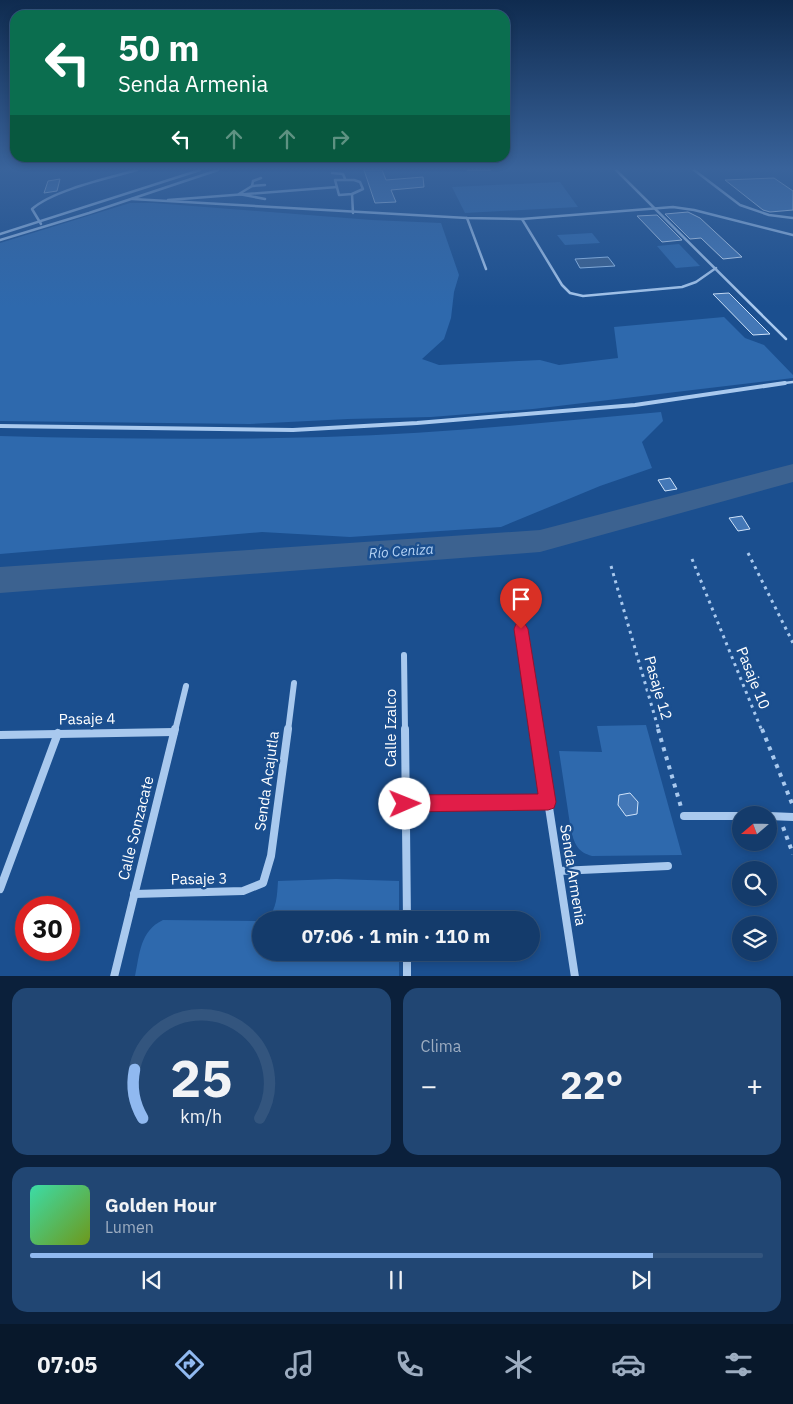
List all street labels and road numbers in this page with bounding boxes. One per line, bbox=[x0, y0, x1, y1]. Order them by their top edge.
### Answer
street label: Pasaje 10 bbox=[732, 644, 775, 712]
street label: Pasaje 12 bbox=[640, 654, 677, 722]
street label: Calle Izalco bbox=[381, 689, 400, 767]
street label: Pasaje 4 bbox=[58, 709, 116, 728]
street label: Senda Acajutla bbox=[250, 730, 283, 832]
street label: Calle Sonzacate bbox=[113, 774, 158, 882]
street label: Senda Armenia bbox=[556, 823, 591, 927]
street label: Pasaje 3 bbox=[170, 869, 228, 888]

